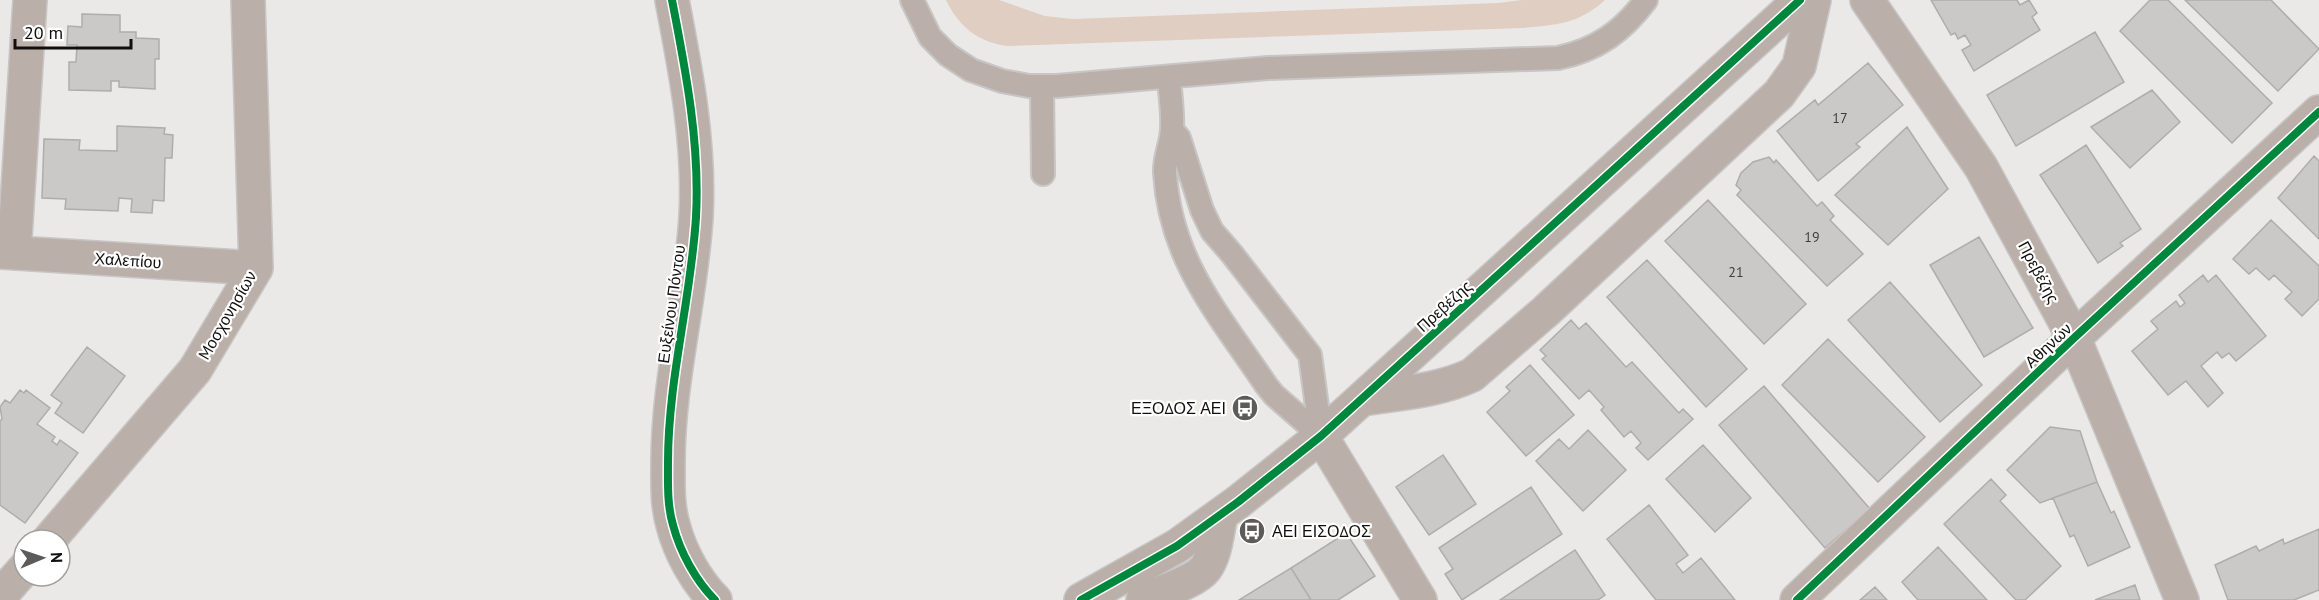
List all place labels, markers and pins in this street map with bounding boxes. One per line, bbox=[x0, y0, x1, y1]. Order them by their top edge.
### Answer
bus stop icon: ΕΞΟΔΟΣ ΑΕΙ bbox=[1230, 393, 1260, 423]
place label: ΕΞΟΔΟΣ ΑΕΙ bbox=[1131, 398, 1226, 418]
bus stop icon: ΑΕΙ ΕΙΣΟΔΟΣ bbox=[1237, 516, 1267, 546]
place label: ΑΕΙ ΕΙΣΟΔΟΣ bbox=[1272, 521, 1371, 541]

